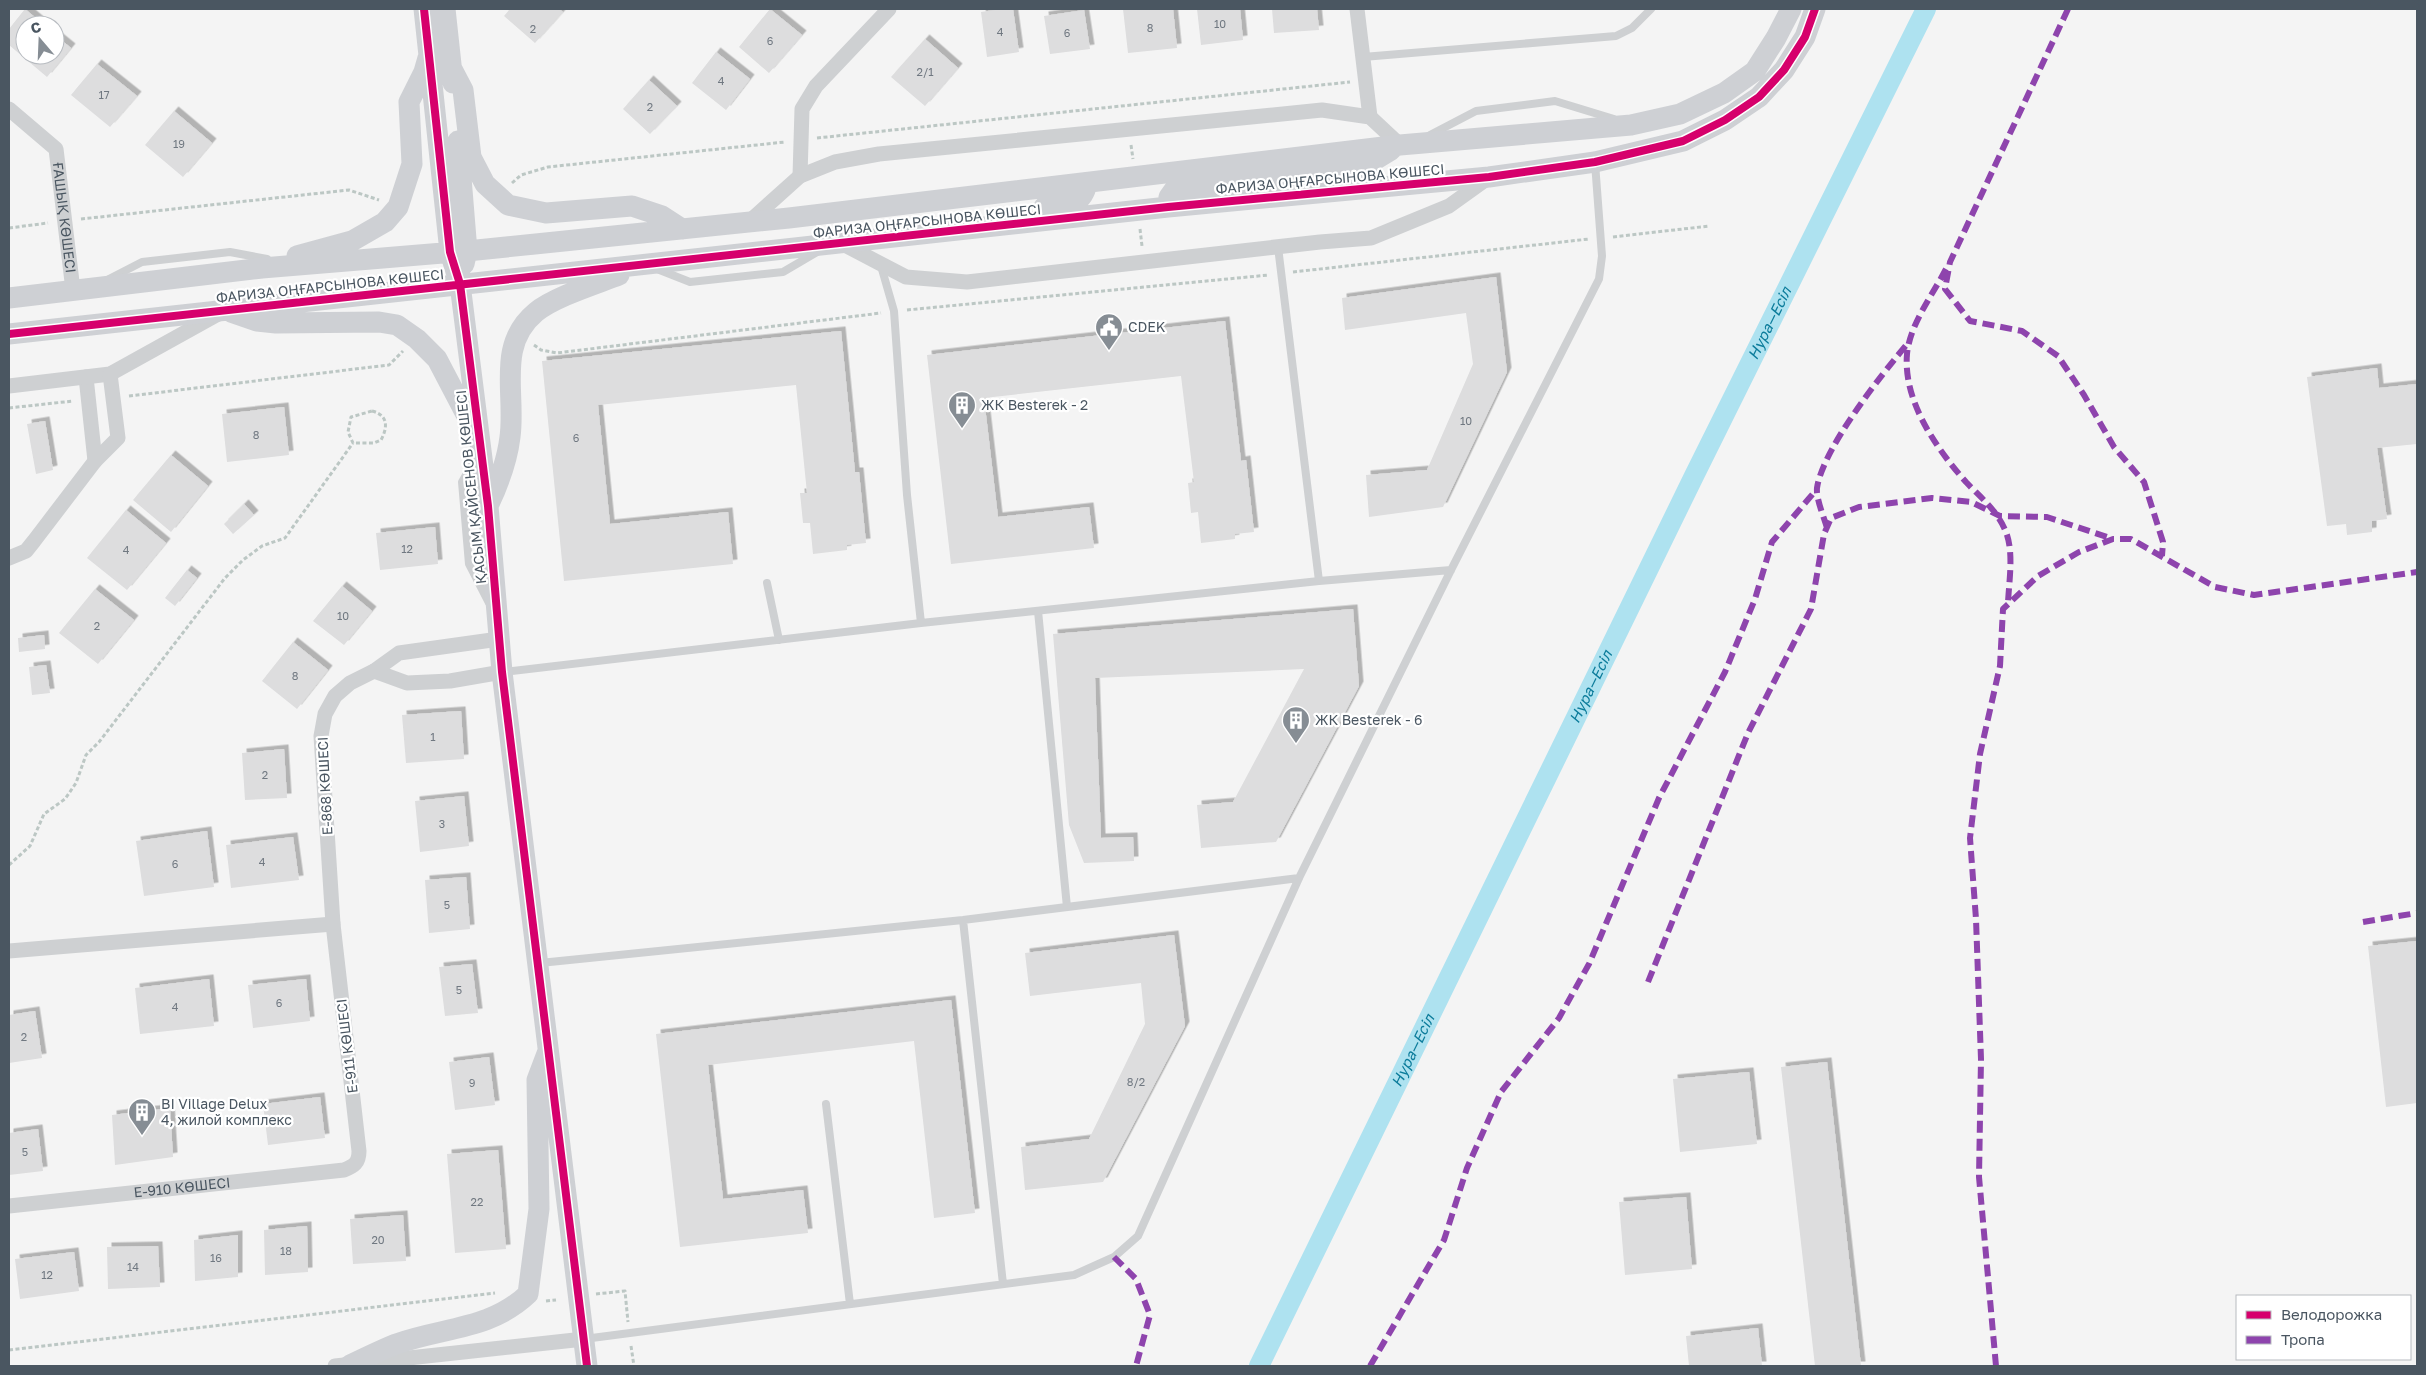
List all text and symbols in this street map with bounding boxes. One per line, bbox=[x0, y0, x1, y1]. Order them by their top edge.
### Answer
north arrow bbox=[15, 15, 65, 65]
house number: 10 bbox=[1214, 17, 1226, 30]
text: С bbox=[28, 18, 43, 37]
house number: 8 bbox=[1147, 21, 1154, 34]
house number: 2 bbox=[530, 22, 536, 35]
house number: 4 bbox=[997, 25, 1004, 38]
house number: 6 bbox=[1064, 26, 1071, 39]
house number: 6 bbox=[767, 34, 774, 47]
house number: 2/1 bbox=[917, 65, 934, 78]
house number: 4 bbox=[718, 74, 725, 87]
house number: 17 bbox=[98, 88, 110, 101]
house number: 2 bbox=[647, 100, 653, 113]
house number: 19 bbox=[173, 137, 185, 150]
street label: ФАРИЗА ОҢҒАРСЫНОВА КӨШЕСІ bbox=[1215, 160, 1445, 197]
street label: ҒАШЫҚ КӨШЕСІ bbox=[50, 161, 80, 274]
street label: ФАРИЗА ОҢҒАРСЫНОВА КӨШЕСІ bbox=[812, 200, 1042, 241]
street label: ФАРИЗА ОҢҒАРСЫНОВА КӨШЕСІ bbox=[215, 265, 445, 306]
water label: Нура—Есіл bbox=[1743, 283, 1795, 362]
public building icon: CDEK bbox=[1094, 312, 1124, 351]
place label: CDEK bbox=[1128, 318, 1166, 335]
street label: ҚАСЫМ ҚАЙСЕНОВ КӨШЕСІ bbox=[452, 389, 489, 585]
building icon: ЖК Besterek - 2 bbox=[947, 390, 977, 429]
place label: ЖК Besterek - 2 bbox=[981, 396, 1088, 413]
house number: 10 bbox=[1460, 414, 1472, 427]
house number: 8 bbox=[253, 428, 260, 441]
house number: 6 bbox=[573, 431, 580, 444]
house number: 12 bbox=[401, 542, 413, 555]
house number: 4 bbox=[123, 543, 130, 556]
house number: 10 bbox=[337, 609, 349, 622]
house number: 2 bbox=[94, 619, 100, 632]
water label: Нура—Есіл bbox=[1565, 646, 1616, 726]
house number: 8 bbox=[292, 669, 299, 682]
building icon: ЖК Besterek - 6 bbox=[1281, 705, 1311, 744]
place label: ЖК Besterek - 6 bbox=[1315, 711, 1423, 728]
house number: 1 bbox=[430, 730, 436, 743]
street label: Е-868 КӨШЕСІ bbox=[313, 736, 336, 836]
house number: 2 bbox=[262, 768, 268, 781]
house number: 3 bbox=[439, 817, 445, 830]
house number: 4 bbox=[259, 855, 266, 868]
house number: 6 bbox=[172, 857, 179, 870]
house number: 5 bbox=[444, 898, 450, 911]
house number: 5 bbox=[456, 983, 462, 996]
house number: 6 bbox=[276, 996, 283, 1009]
street label: Е-911 КӨШЕСІ bbox=[332, 998, 361, 1094]
house number: 4 bbox=[172, 1000, 179, 1013]
water label: Нура—Есіл bbox=[1387, 1010, 1438, 1089]
house number: 2 bbox=[21, 1030, 27, 1043]
house number: 8/2 bbox=[1127, 1075, 1145, 1088]
house number: 9 bbox=[469, 1076, 475, 1089]
place label: BI Village Delux 4, жилой комплекс bbox=[161, 1095, 292, 1128]
building icon: BI Village Delux 4, жилой комплекс bbox=[127, 1097, 157, 1136]
house number: 5 bbox=[22, 1145, 28, 1158]
street label: Е-910 КӨШЕСІ bbox=[133, 1173, 231, 1201]
house number: 22 bbox=[471, 1195, 483, 1208]
house number: 20 bbox=[371, 1233, 385, 1246]
house number: 18 bbox=[280, 1244, 292, 1257]
house number: 16 bbox=[210, 1251, 222, 1264]
house number: 14 bbox=[127, 1260, 139, 1273]
house number: 12 bbox=[41, 1268, 53, 1281]
legend bbox=[2236, 1295, 2411, 1360]
text: Велодорожка bbox=[2281, 1305, 2382, 1323]
text: Тропа bbox=[2281, 1330, 2325, 1348]

